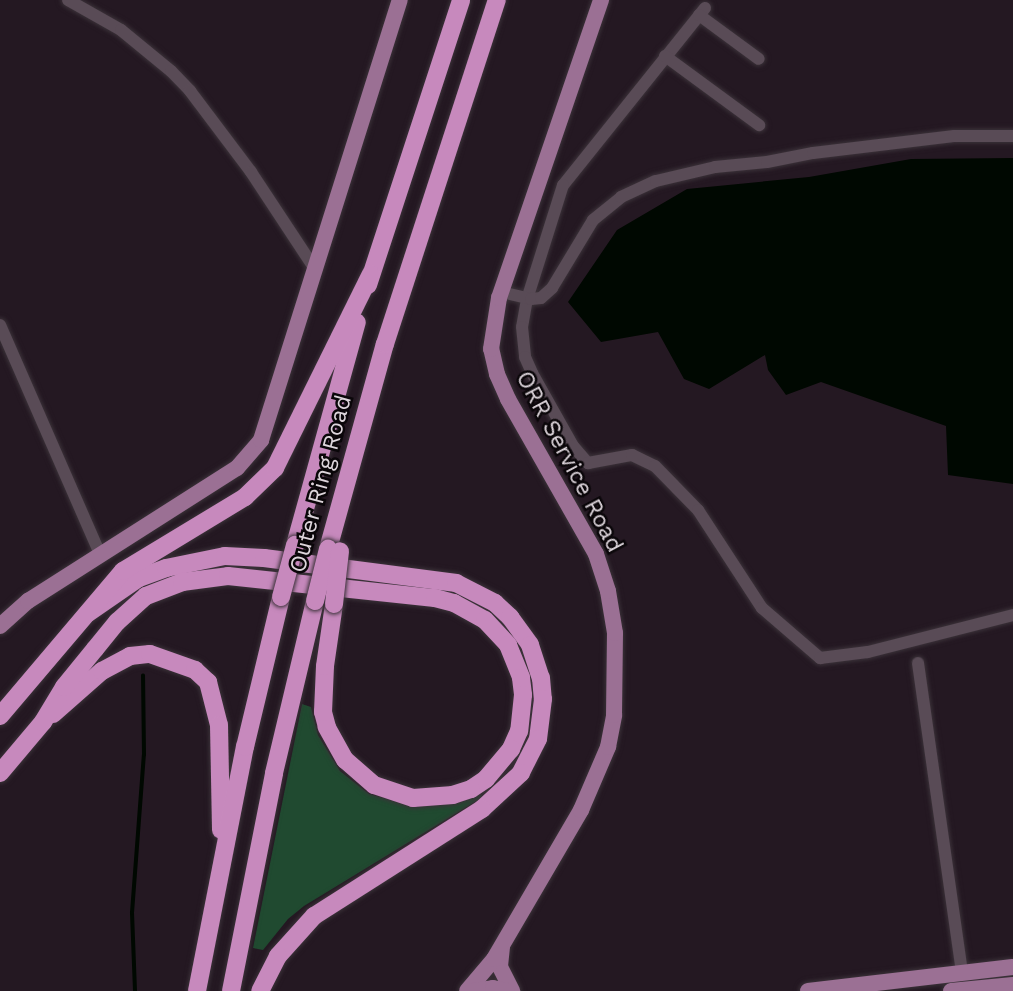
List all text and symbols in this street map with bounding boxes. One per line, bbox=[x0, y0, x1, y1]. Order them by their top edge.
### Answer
street label: ORR Service Road bbox=[510, 367, 628, 557]
street label: Outer Ring Road bbox=[284, 392, 358, 576]

